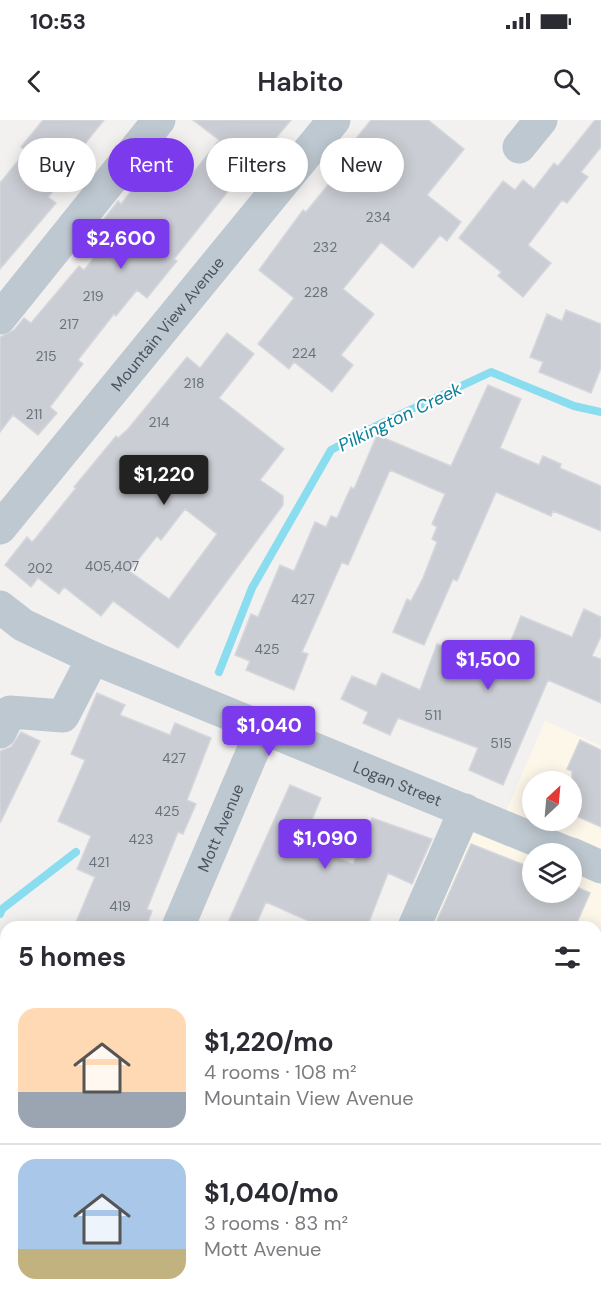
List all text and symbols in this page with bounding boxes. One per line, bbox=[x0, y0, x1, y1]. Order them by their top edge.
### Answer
text: 10:53 bbox=[30, 7, 86, 36]
text: Habito bbox=[257, 64, 344, 99]
icon: back bbox=[18, 65, 51, 98]
icon: search bbox=[550, 65, 583, 98]
chip: Buy bbox=[18, 138, 96, 192]
chip: Rent bbox=[108, 138, 194, 192]
chip: Filters bbox=[206, 138, 308, 192]
chip: New bbox=[320, 138, 404, 192]
house number: 234 bbox=[366, 208, 391, 226]
pin: $2,600 bbox=[72, 219, 170, 270]
text: $2,600 bbox=[86, 225, 156, 251]
house number: 232 bbox=[313, 238, 337, 256]
street label: Mountain View Avenue bbox=[106, 252, 229, 396]
house number: 228 bbox=[304, 283, 328, 301]
house number: 219 bbox=[82, 287, 104, 305]
house number: 217 bbox=[59, 315, 79, 333]
house number: 224 bbox=[292, 344, 317, 362]
house number: 215 bbox=[36, 347, 56, 365]
house number: 218 bbox=[184, 374, 204, 392]
water label: Pilkington Creek bbox=[334, 376, 466, 457]
house number: 211 bbox=[26, 405, 42, 423]
house number: 214 bbox=[149, 413, 170, 431]
pin: $1,220 bbox=[115, 455, 213, 506]
text: $1,220 bbox=[133, 461, 195, 487]
house number: 405,407 bbox=[85, 557, 139, 575]
house number: 202 bbox=[27, 559, 53, 577]
house number: 427 bbox=[291, 590, 315, 608]
house number: 425 bbox=[254, 640, 280, 658]
pin: $1,500 bbox=[439, 640, 537, 691]
text: $1,500 bbox=[456, 646, 520, 672]
pin: $1,040 bbox=[220, 706, 318, 757]
house number: 511 bbox=[424, 706, 442, 724]
text: $1,040 bbox=[236, 712, 302, 738]
house number: 515 bbox=[490, 734, 512, 752]
house number: 427 bbox=[162, 749, 186, 767]
street label: Logan Street bbox=[350, 756, 445, 811]
north arrow bbox=[522, 771, 582, 831]
map controls bbox=[522, 771, 582, 903]
street label: Mott Avenue bbox=[193, 780, 249, 875]
house number: 425 bbox=[154, 802, 180, 820]
pin: $1,090 bbox=[276, 819, 374, 870]
text: $1,090 bbox=[292, 825, 358, 851]
house number: 423 bbox=[129, 830, 153, 848]
button: layers bbox=[522, 843, 582, 903]
house number: 421 bbox=[89, 853, 109, 871]
house number: 419 bbox=[109, 897, 131, 915]
text: 5 homes bbox=[18, 940, 126, 974]
icon: filters bbox=[551, 941, 584, 974]
text: $1,220/mo bbox=[204, 1025, 334, 1059]
icon: home bbox=[66, 1032, 138, 1104]
text: 4 rooms · 108 m² bbox=[204, 1059, 356, 1085]
text: Mountain View Avenue bbox=[204, 1085, 414, 1111]
text: $1,040/mo bbox=[204, 1176, 339, 1210]
icon: home bbox=[66, 1183, 138, 1255]
text: 3 rooms · 83 m² bbox=[204, 1210, 348, 1236]
text: Mott Avenue bbox=[204, 1236, 321, 1262]

